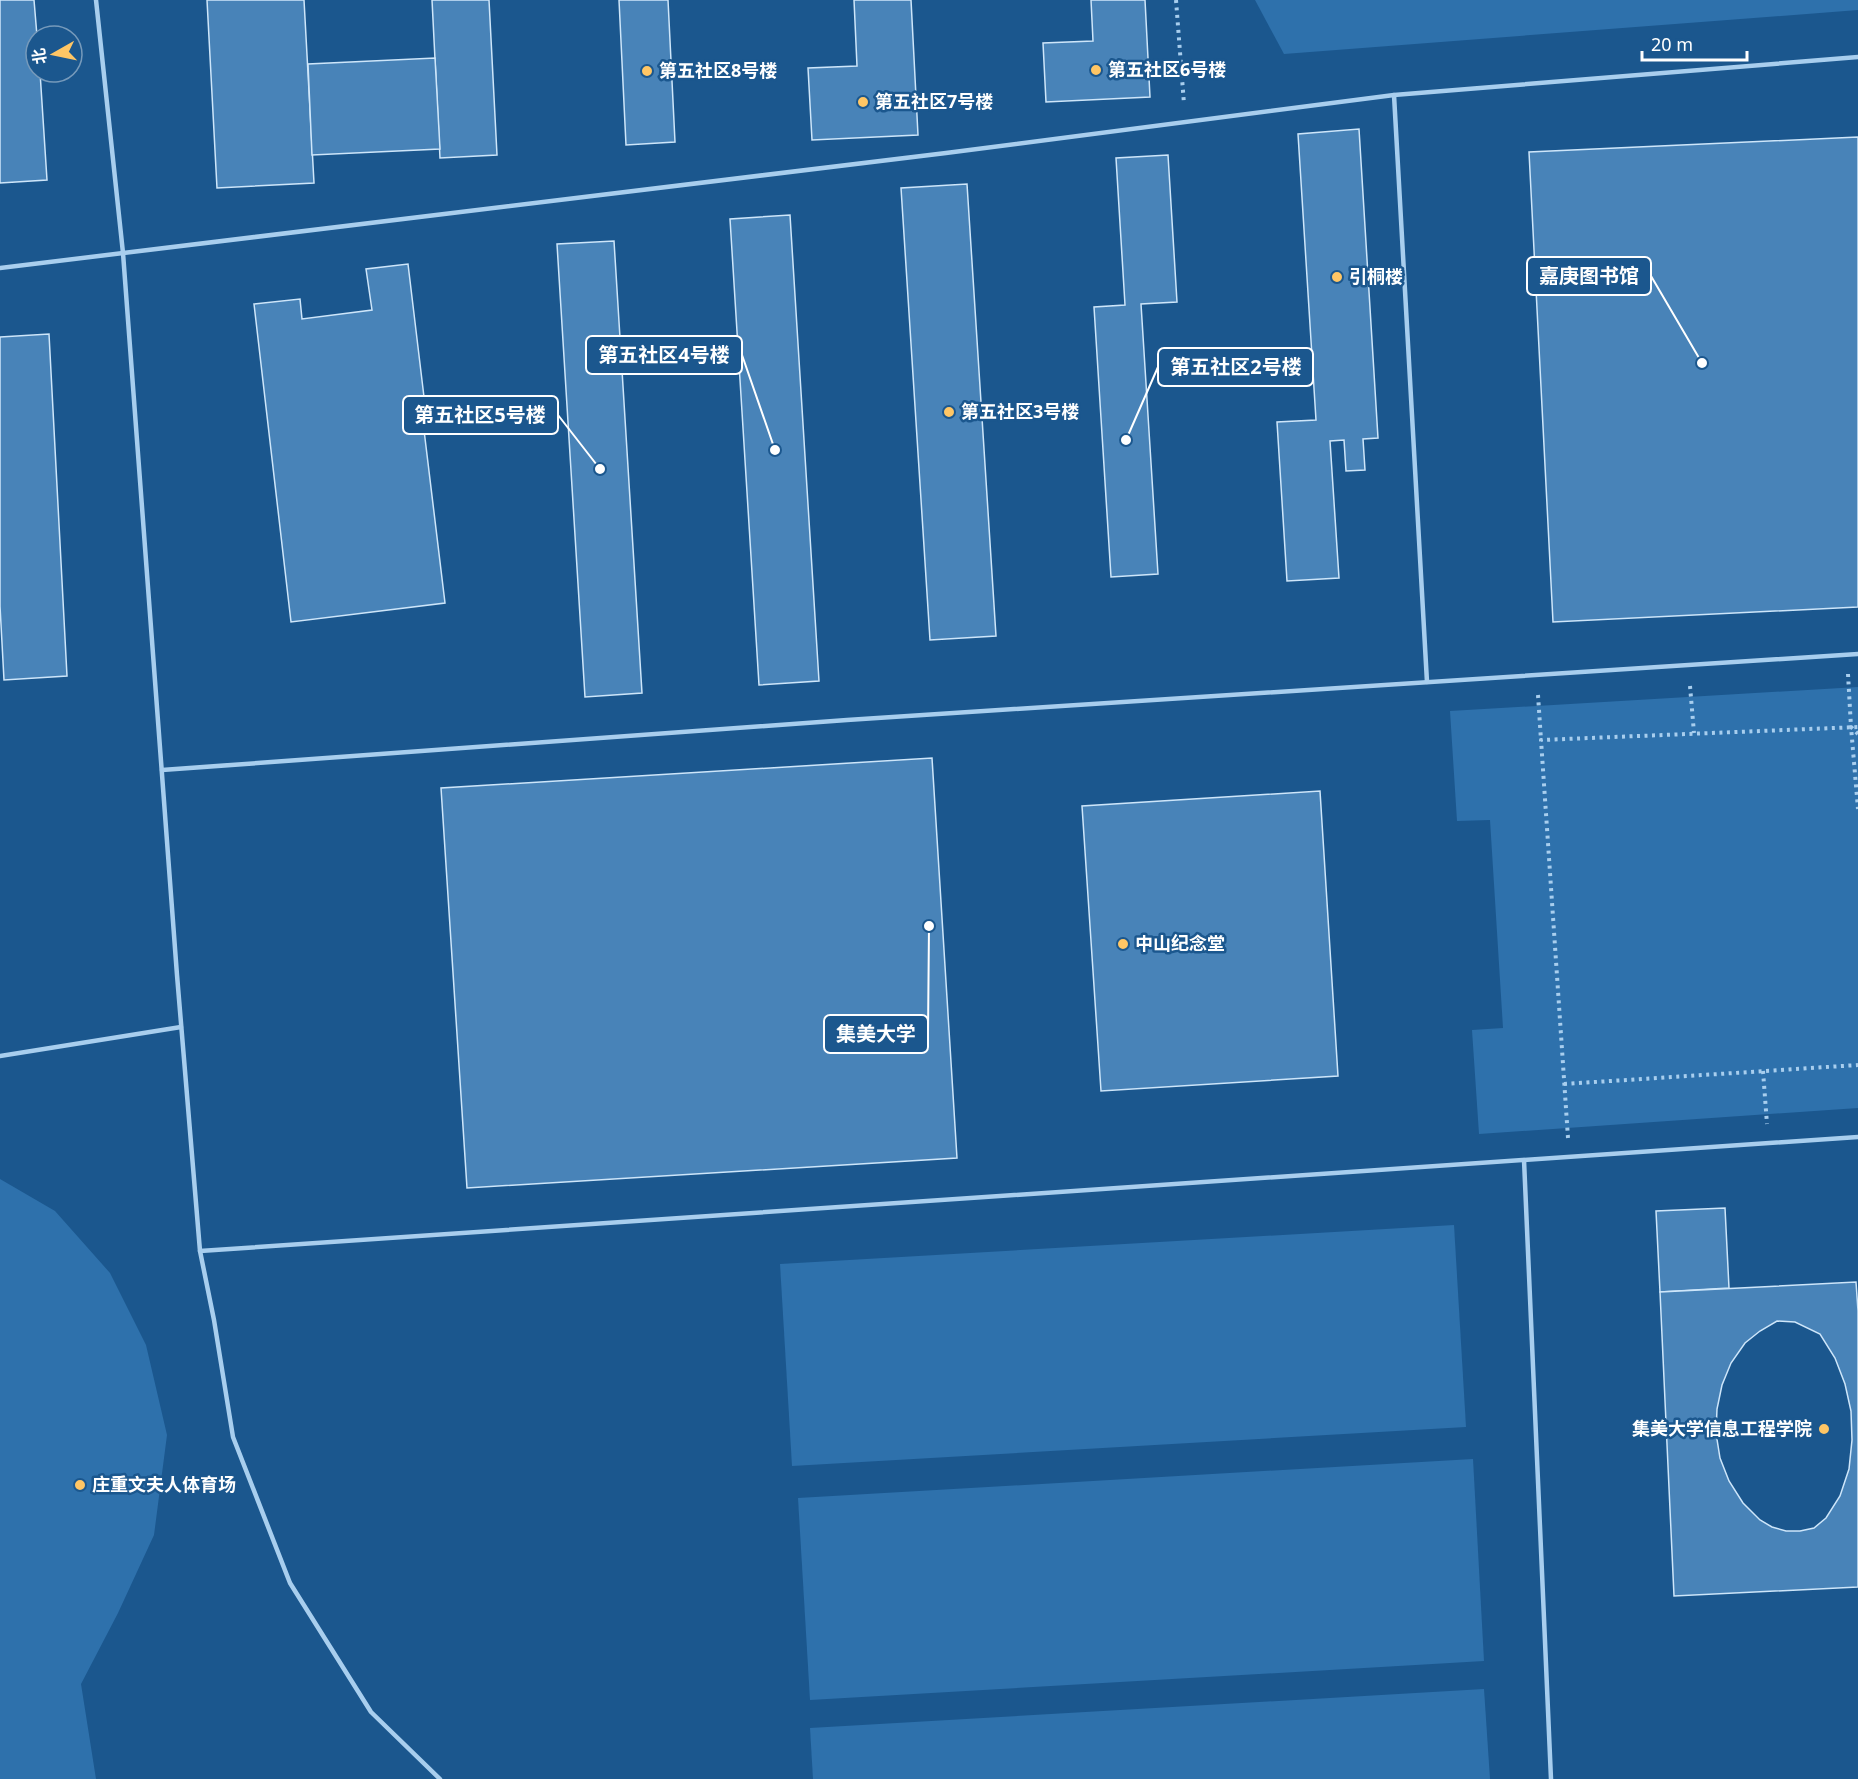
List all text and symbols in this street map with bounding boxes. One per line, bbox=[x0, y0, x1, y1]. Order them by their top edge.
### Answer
north arrow bbox=[24, 24, 84, 84]
scale bar bbox=[1642, 24, 1747, 62]
text: 20 m bbox=[1651, 32, 1693, 56]
text: 北 bbox=[27, 47, 51, 66]
place label: 第五社区6号楼 bbox=[1108, 57, 1226, 81]
place label: 第五社区8号楼 bbox=[659, 58, 777, 82]
marker: 第五社区6号楼 bbox=[1089, 63, 1103, 77]
marker: 第五社区8号楼 bbox=[640, 64, 654, 78]
place label: 第五社区7号楼 bbox=[875, 89, 993, 113]
marker: 第五社区7号楼 bbox=[856, 95, 870, 109]
callout: 嘉庚图书馆 bbox=[1527, 257, 1651, 295]
text: 嘉庚图书馆 bbox=[1539, 262, 1639, 289]
place label: 引桐楼 bbox=[1349, 264, 1403, 288]
marker: 引桐楼 bbox=[1330, 270, 1344, 284]
callout: 第五社区4号楼 bbox=[586, 336, 742, 374]
text: 第五社区4号楼 bbox=[598, 341, 730, 368]
callout: 第五社区2号楼 bbox=[1158, 348, 1313, 386]
text: 第五社区2号楼 bbox=[1170, 353, 1302, 380]
callout: 第五社区5号楼 bbox=[403, 396, 558, 434]
place label: 第五社区3号楼 bbox=[961, 399, 1079, 423]
text: 第五社区5号楼 bbox=[414, 401, 546, 428]
marker: 第五社区3号楼 bbox=[942, 405, 956, 419]
place label: 中山纪念堂 bbox=[1135, 931, 1225, 955]
marker: 中山纪念堂 bbox=[1116, 937, 1130, 951]
callout: 集美大学 bbox=[824, 1015, 928, 1053]
text: 集美大学 bbox=[836, 1020, 916, 1047]
place label: 集美大学信息工程学院 bbox=[1632, 1416, 1812, 1440]
marker: 集美大学信息工程学院 bbox=[1817, 1422, 1831, 1436]
place label: 庄重文夫人体育场 bbox=[92, 1472, 236, 1496]
marker: 庄重文夫人体育场 bbox=[73, 1478, 87, 1492]

